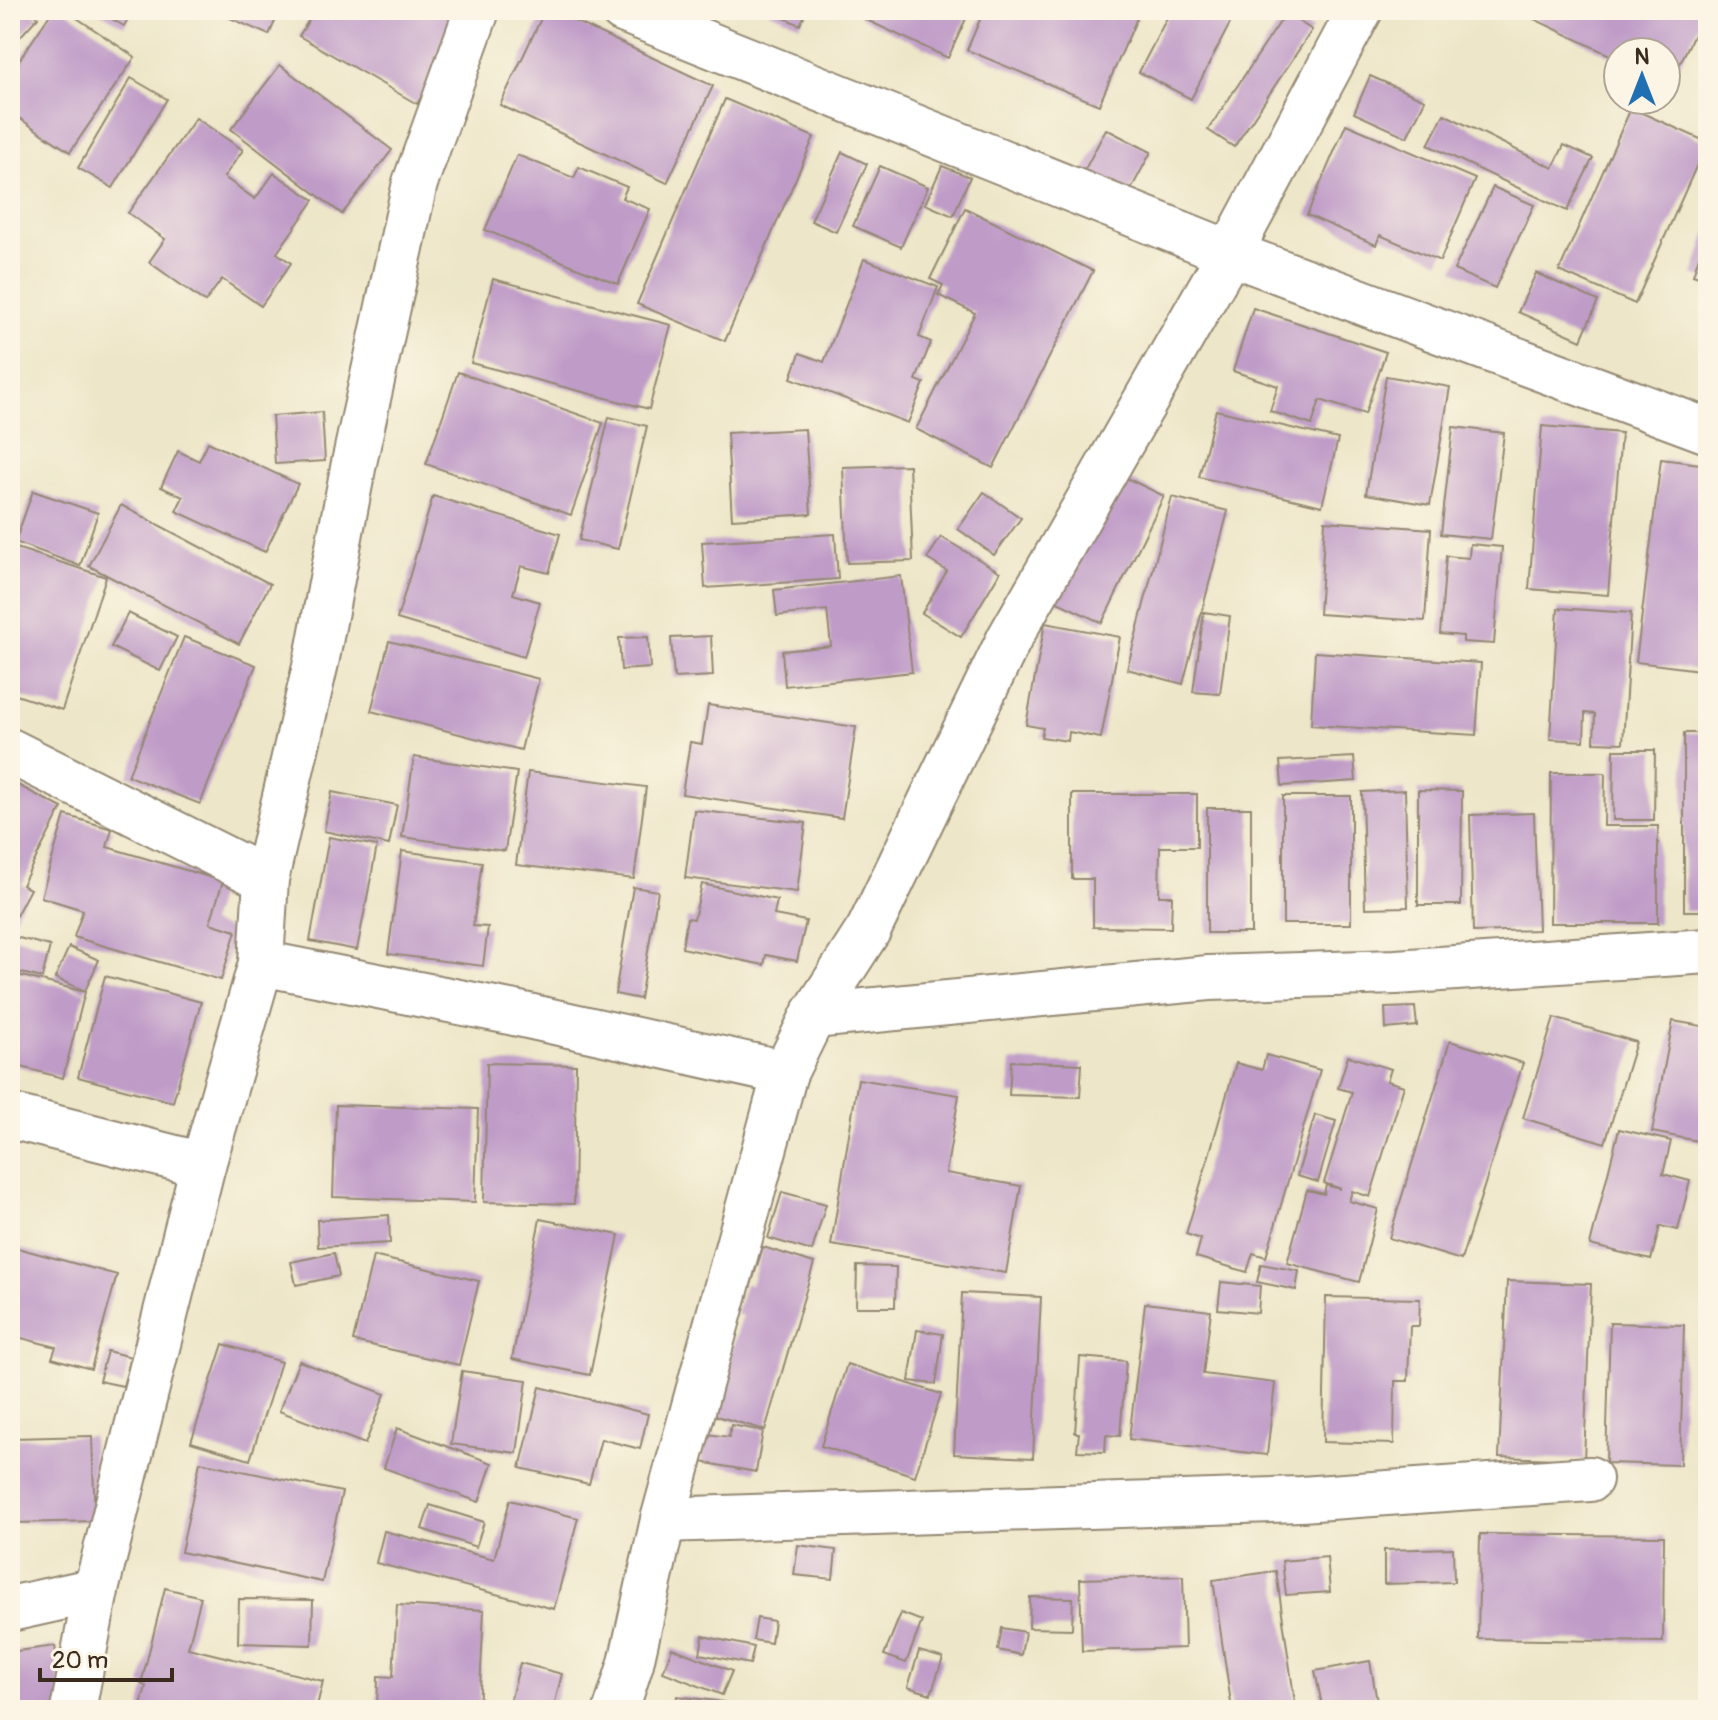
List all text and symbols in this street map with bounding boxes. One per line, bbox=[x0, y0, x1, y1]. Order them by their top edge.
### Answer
north arrow bbox=[1602, 36, 1682, 116]
text: N bbox=[1635, 43, 1650, 71]
scale bar bbox=[40, 1632, 172, 1682]
text: 20 m bbox=[52, 1646, 108, 1675]

